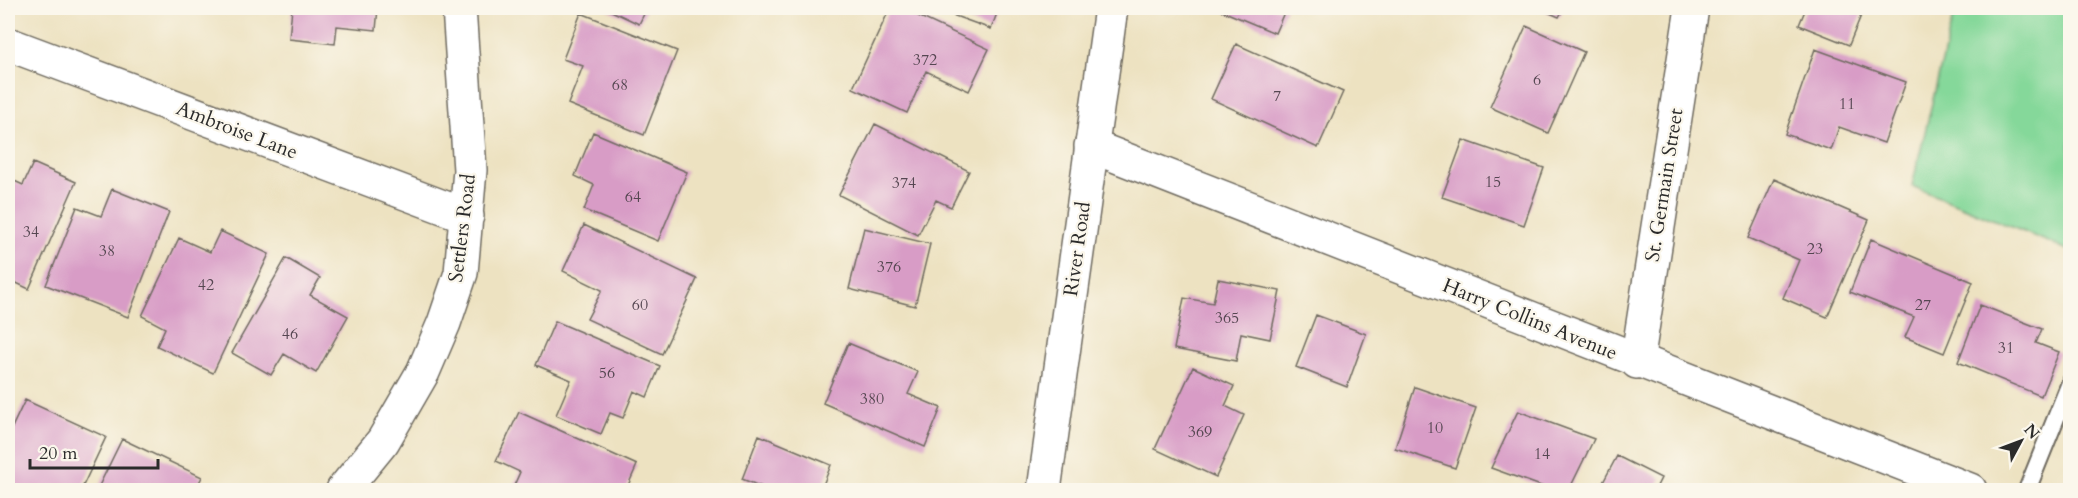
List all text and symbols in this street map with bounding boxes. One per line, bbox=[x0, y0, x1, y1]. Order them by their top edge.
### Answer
house number: 372 bbox=[913, 49, 937, 71]
house number: 6 bbox=[1533, 69, 1541, 91]
house number: 68 bbox=[612, 74, 628, 96]
house number: 7 bbox=[1273, 85, 1281, 107]
house number: 11 bbox=[1839, 93, 1855, 115]
street label: Ambroise Lane bbox=[172, 94, 302, 166]
street label: St. Germain Street bbox=[1639, 106, 1690, 264]
house number: 15 bbox=[1485, 171, 1501, 193]
street label: Settlers Road bbox=[442, 172, 482, 284]
house number: 374 bbox=[892, 172, 916, 194]
house number: 64 bbox=[625, 186, 641, 208]
street label: River Road bbox=[1057, 200, 1097, 298]
house number: 34 bbox=[23, 221, 39, 243]
house number: 23 bbox=[1807, 238, 1823, 260]
house number: 38 bbox=[99, 240, 115, 262]
house number: 376 bbox=[877, 256, 901, 278]
street label: Harry Collins Avenue bbox=[1439, 272, 1621, 366]
house number: 42 bbox=[198, 274, 214, 296]
house number: 60 bbox=[632, 294, 648, 316]
house number: 27 bbox=[1915, 294, 1931, 316]
house number: 365 bbox=[1215, 307, 1239, 329]
house number: 46 bbox=[282, 323, 298, 345]
house number: 31 bbox=[1998, 337, 2014, 359]
house number: 56 bbox=[599, 362, 615, 384]
house number: 380 bbox=[860, 388, 884, 410]
north arrow bbox=[1991, 411, 2051, 471]
house number: 10 bbox=[1427, 417, 1443, 439]
text: N bbox=[2019, 419, 2044, 444]
house number: 369 bbox=[1188, 421, 1212, 443]
scale bar bbox=[30, 432, 158, 470]
text: 20 m bbox=[39, 441, 78, 466]
house number: 14 bbox=[1534, 443, 1550, 465]

